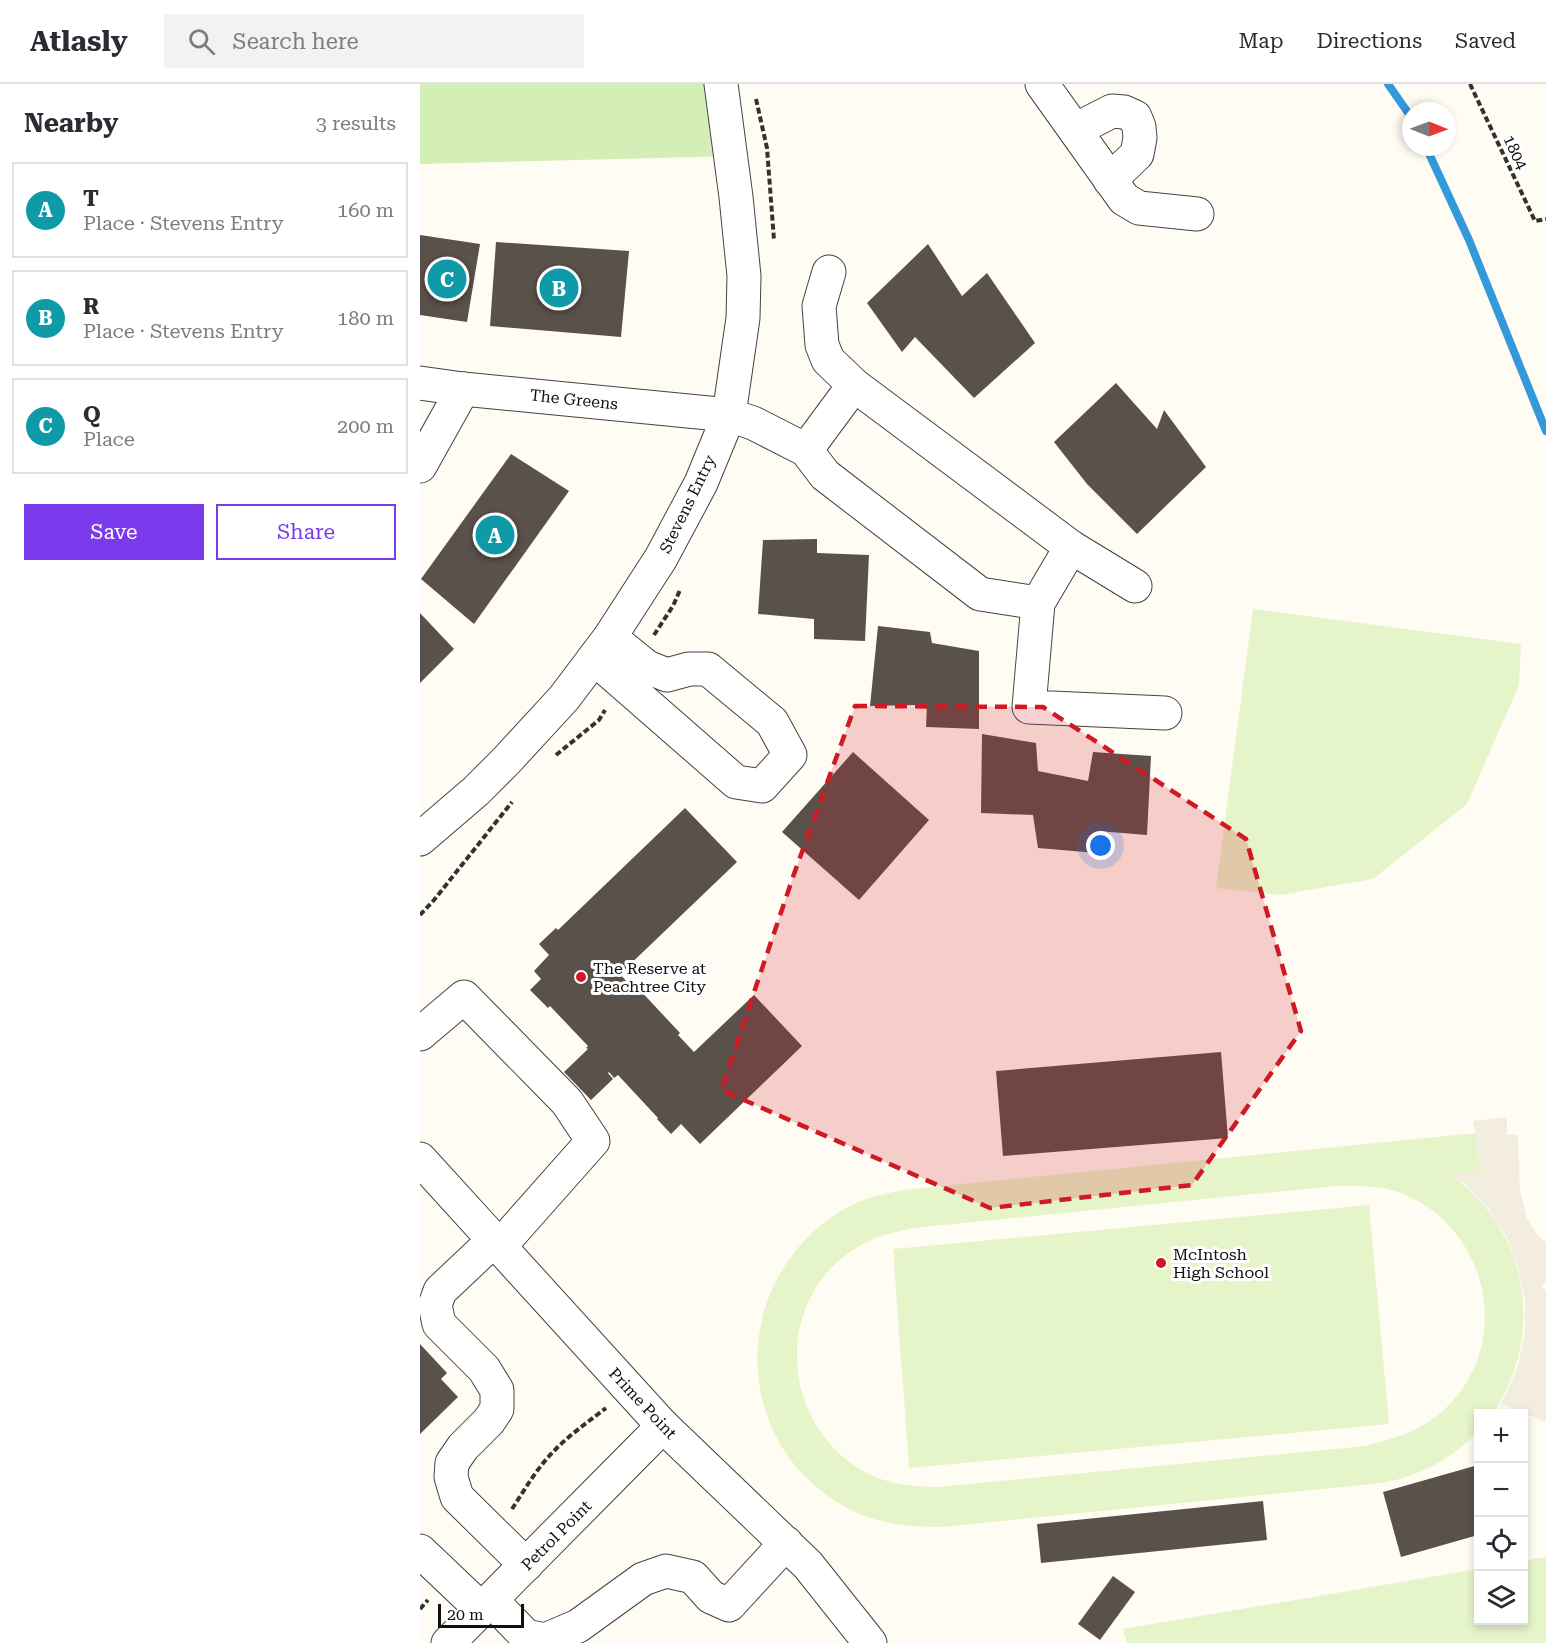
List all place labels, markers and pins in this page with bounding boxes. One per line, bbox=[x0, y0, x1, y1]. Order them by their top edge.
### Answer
pin: C bbox=[428, 256, 466, 302]
pin: B bbox=[540, 266, 578, 310]
pin: A bbox=[476, 512, 514, 558]
place label: The Reserve at Peachtree City bbox=[593, 959, 706, 996]
marker: The Reserve at Peachtree City bbox=[574, 970, 588, 984]
place label: McIntosh High School bbox=[1173, 1245, 1269, 1282]
marker: McIntosh High School bbox=[1154, 1256, 1168, 1270]

